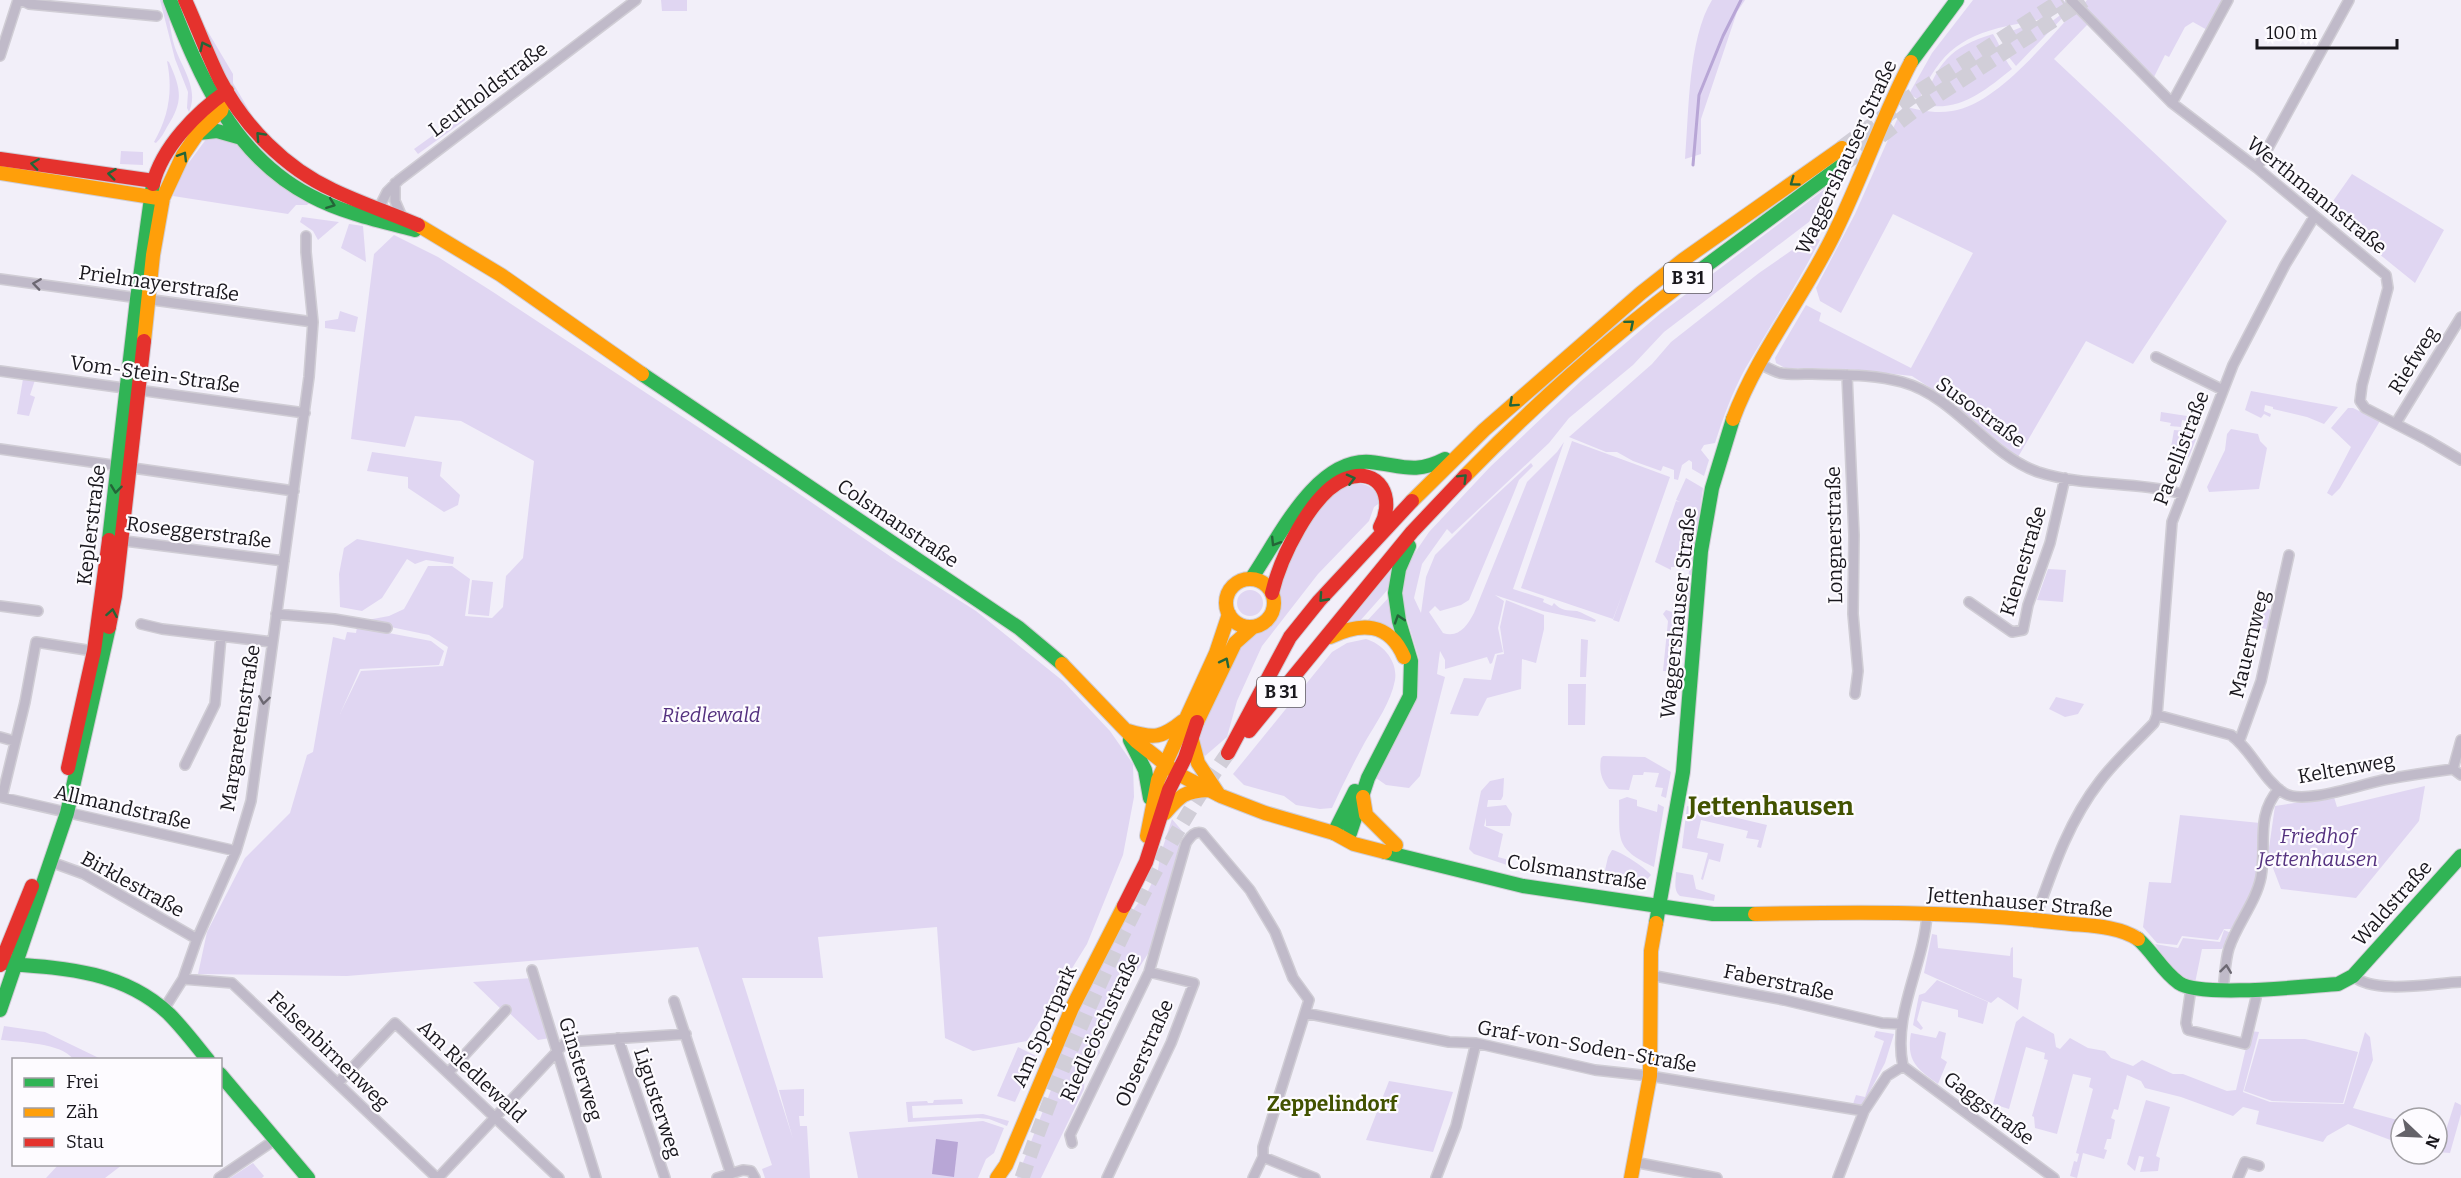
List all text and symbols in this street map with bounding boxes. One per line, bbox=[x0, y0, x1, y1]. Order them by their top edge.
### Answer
scale bar bbox=[2257, 12, 2396, 50]
text: 100 m bbox=[2266, 22, 2317, 44]
street label: Leutholdstraße bbox=[424, 37, 552, 141]
one-way arrow bbox=[199, 42, 211, 53]
street label: Waggershauser Straße bbox=[1790, 56, 1902, 258]
street label: Werthmannstraße bbox=[2242, 131, 2392, 259]
one-way arrow bbox=[256, 133, 267, 143]
one-way arrow bbox=[176, 152, 188, 162]
one-way arrow bbox=[30, 158, 39, 170]
one-way arrow bbox=[107, 168, 116, 181]
one-way arrow bbox=[1790, 175, 1801, 186]
one-way arrow bbox=[325, 197, 336, 210]
street label: Prielmayerstraße bbox=[77, 260, 241, 306]
road number: B 31 bbox=[1664, 263, 1712, 293]
one-way arrow bbox=[33, 279, 42, 291]
one-way arrow bbox=[1624, 320, 1635, 331]
street label: Riefweg bbox=[2383, 322, 2443, 398]
street label: Vom-Stein-Straße bbox=[68, 350, 242, 398]
street label: Susostraße bbox=[1932, 371, 2030, 453]
street label: Pacellistraße bbox=[2148, 388, 2214, 508]
one-way arrow bbox=[1510, 396, 1520, 407]
street label: Keplerstraße bbox=[72, 463, 110, 587]
street label: Longnerstraße bbox=[1821, 466, 1847, 604]
street label: Colsmanstraße bbox=[833, 473, 963, 573]
one-way arrow bbox=[1346, 473, 1356, 486]
one-way arrow bbox=[1456, 474, 1467, 485]
one-way arrow bbox=[110, 484, 122, 493]
street label: Kienestraße bbox=[1995, 503, 2051, 619]
street label: Waggershauser Straße bbox=[1655, 506, 1701, 720]
street label: Roseggerstraße bbox=[125, 511, 273, 553]
one-way arrow bbox=[1270, 536, 1282, 546]
street label: Mauernweg bbox=[2224, 588, 2274, 700]
one-way arrow bbox=[1319, 591, 1330, 602]
one-way arrow bbox=[105, 608, 117, 617]
one-way arrow bbox=[1394, 614, 1406, 625]
street label: Margaretenstraße bbox=[215, 643, 265, 813]
one-way arrow bbox=[1218, 658, 1229, 669]
road number: B 31 bbox=[1257, 677, 1305, 707]
one-way arrow bbox=[259, 695, 271, 704]
park label: Riedlewald bbox=[661, 703, 761, 727]
street label: Keltenweg bbox=[2296, 748, 2396, 788]
street label: Allmandstraße bbox=[52, 780, 194, 834]
district label: Jettenhausen bbox=[1686, 791, 1854, 822]
park label: Friedhof Jettenhausen bbox=[2256, 824, 2378, 871]
street label: Birklestraße bbox=[77, 846, 189, 922]
street label: Colsmanstraße bbox=[1505, 849, 1649, 895]
street label: Waldstraße bbox=[2347, 855, 2437, 951]
street label: Jettenhauser Straße bbox=[1925, 882, 2114, 922]
street label: Riedleöschstraße bbox=[1055, 949, 1145, 1105]
street label: Faberstraße bbox=[1722, 959, 1836, 1005]
street label: Am Sportpark bbox=[1007, 961, 1082, 1090]
one-way arrow bbox=[2219, 965, 2232, 974]
street label: Felsenbirnenweg bbox=[263, 986, 395, 1114]
street label: Obserstraße bbox=[1110, 996, 1178, 1110]
street label: Ginsterweg bbox=[554, 1014, 608, 1124]
street label: Am Riedlewald bbox=[413, 1015, 531, 1127]
street label: Graf-von-Soden-Straße bbox=[1475, 1015, 1699, 1077]
street label: Ligusterweg bbox=[629, 1045, 687, 1161]
legend bbox=[12, 1058, 222, 1166]
street label: Gaggstraße bbox=[1939, 1066, 2039, 1150]
text: Frei bbox=[66, 1071, 99, 1093]
district label: Zeppelindorf bbox=[1267, 1091, 1399, 1117]
text: Zäh bbox=[66, 1101, 98, 1123]
north arrow bbox=[2389, 1106, 2449, 1166]
text: Stau bbox=[66, 1131, 104, 1153]
text: N bbox=[2421, 1132, 2444, 1151]

